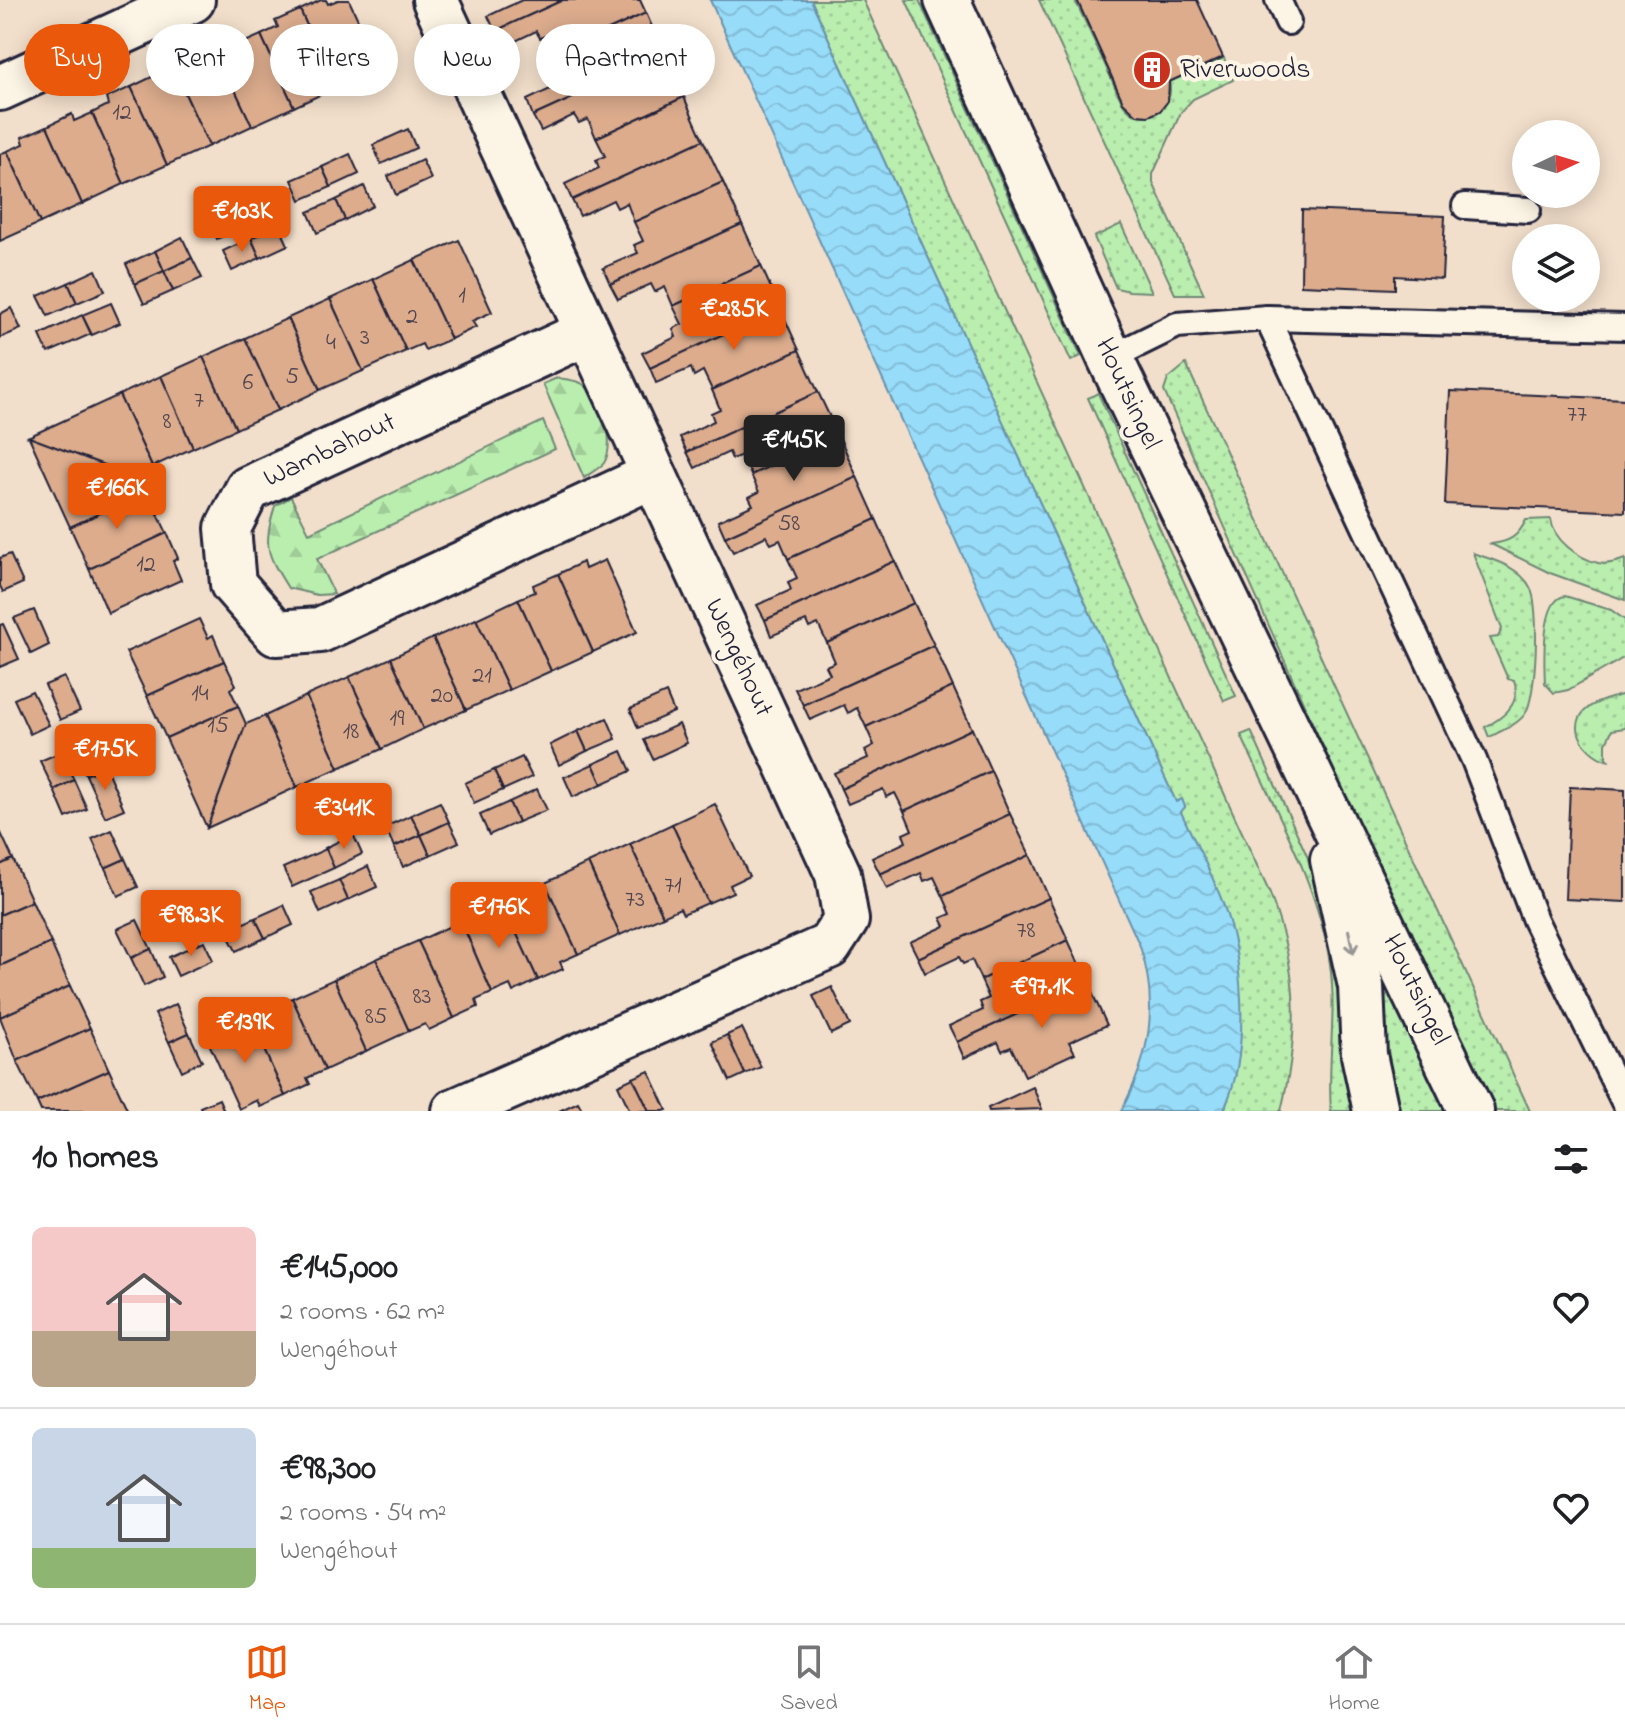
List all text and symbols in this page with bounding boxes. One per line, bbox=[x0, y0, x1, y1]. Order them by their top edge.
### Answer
chip: Buy bbox=[24, 24, 130, 96]
chip: Rent bbox=[146, 24, 254, 96]
chip: Filters bbox=[270, 24, 398, 96]
chip: New bbox=[414, 24, 520, 96]
chip: Apartment bbox=[536, 24, 715, 96]
building icon: Riverwoods bbox=[1131, 49, 1173, 91]
place label: Riverwoods bbox=[1180, 50, 1311, 91]
house number: 12 bbox=[112, 96, 132, 131]
north arrow bbox=[1512, 120, 1600, 208]
map controls bbox=[1512, 120, 1600, 312]
pin: €103K bbox=[186, 186, 298, 254]
text: €103K bbox=[212, 193, 272, 231]
button: layers bbox=[1512, 224, 1600, 312]
house number: 1 bbox=[458, 279, 466, 314]
pin: €285K bbox=[678, 284, 790, 352]
text: €285K bbox=[700, 291, 768, 329]
house number: 2 bbox=[406, 300, 418, 335]
house number: 3 bbox=[360, 321, 370, 356]
house number: 4 bbox=[326, 326, 336, 361]
street label: Houtsingel bbox=[1083, 331, 1171, 457]
house number: 5 bbox=[285, 360, 299, 395]
house number: 6 bbox=[243, 366, 254, 401]
house number: 7 bbox=[194, 384, 204, 419]
house number: 77 bbox=[1567, 398, 1587, 433]
street label: Wambahout bbox=[257, 402, 403, 500]
house number: 8 bbox=[163, 405, 172, 440]
pin: €145K bbox=[738, 415, 850, 483]
text: €145K bbox=[762, 422, 826, 460]
pin: €166K bbox=[61, 463, 173, 531]
text: €166K bbox=[86, 470, 148, 508]
house number: 58 bbox=[778, 507, 800, 542]
house number: 12 bbox=[136, 548, 156, 583]
street label: Wengéhout bbox=[693, 592, 783, 724]
house number: 21 bbox=[472, 659, 492, 694]
house number: 14 bbox=[191, 677, 209, 712]
house number: 20 bbox=[431, 679, 453, 714]
house number: 19 bbox=[390, 702, 405, 737]
house number: 15 bbox=[207, 709, 229, 744]
house number: 18 bbox=[343, 715, 359, 750]
pin: €175K bbox=[49, 724, 161, 792]
text: €175K bbox=[73, 731, 137, 769]
pin: €341K bbox=[288, 783, 400, 851]
text: €341K bbox=[314, 790, 374, 828]
house number: 71 bbox=[664, 869, 682, 904]
pin: €176K bbox=[443, 882, 555, 950]
house number: 73 bbox=[625, 883, 645, 918]
text: €176K bbox=[468, 889, 530, 927]
pin: €98.3K bbox=[126, 890, 256, 958]
text: €98.3K bbox=[159, 897, 223, 935]
house number: 78 bbox=[1017, 914, 1035, 949]
street label: Houtsingel bbox=[1370, 927, 1460, 1053]
one-way arrow bbox=[1344, 928, 1359, 954]
pin: €97.1K bbox=[977, 962, 1107, 1030]
text: €97.1K bbox=[1011, 969, 1073, 1007]
house number: 83 bbox=[413, 980, 431, 1015]
pin: €139K bbox=[189, 997, 301, 1065]
house number: 85 bbox=[365, 1000, 388, 1035]
text: €139K bbox=[216, 1004, 274, 1042]
text: 10 homes bbox=[32, 1134, 159, 1184]
icon: filters bbox=[1549, 1137, 1593, 1181]
text: €145,000 bbox=[280, 1244, 398, 1294]
icon: home bbox=[96, 1259, 192, 1355]
icon: heart bbox=[1549, 1285, 1593, 1329]
text: 2 rooms · 62 m² bbox=[280, 1294, 445, 1332]
text: Wengéhout bbox=[280, 1332, 397, 1370]
text: €98,300 bbox=[280, 1445, 376, 1495]
icon: home bbox=[96, 1460, 192, 1556]
icon: heart bbox=[1549, 1486, 1593, 1530]
text: 2 rooms · 54 m² bbox=[280, 1495, 446, 1533]
text: Wengéhout bbox=[280, 1533, 397, 1571]
tab: Map bbox=[245, 1640, 289, 1720]
tab: Saved bbox=[780, 1640, 838, 1720]
tab: Home bbox=[1328, 1640, 1380, 1720]

